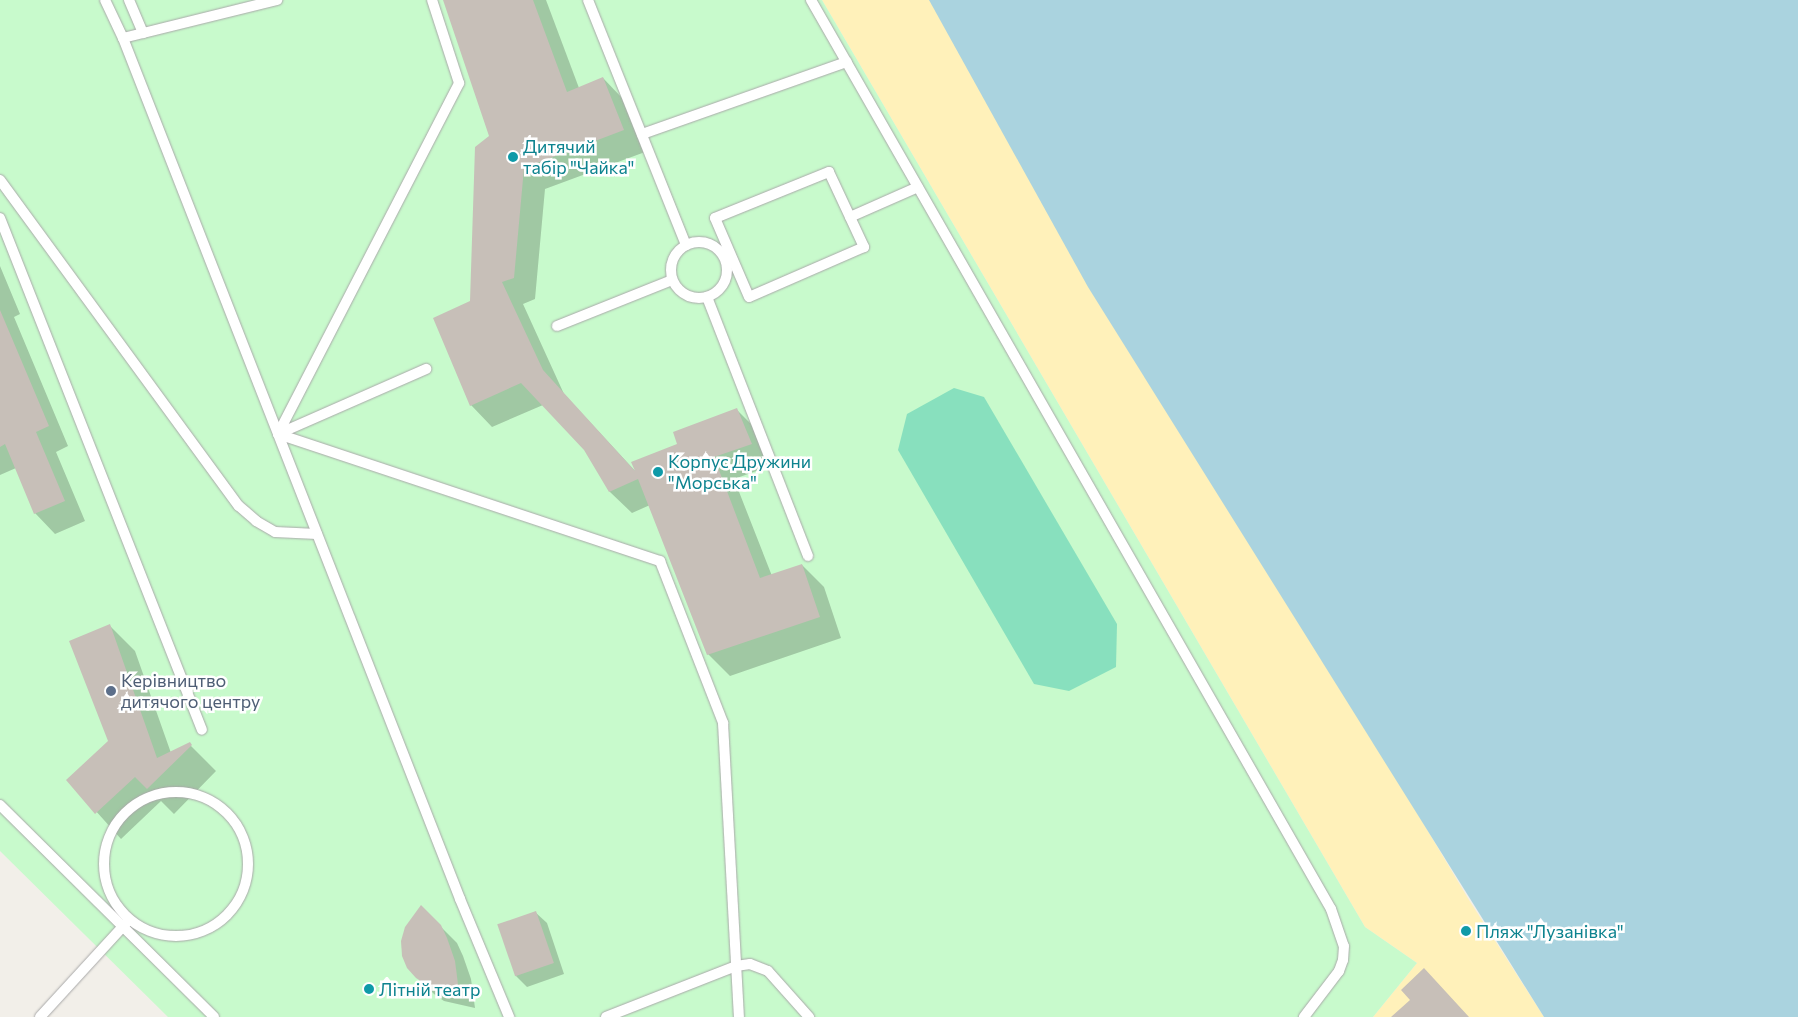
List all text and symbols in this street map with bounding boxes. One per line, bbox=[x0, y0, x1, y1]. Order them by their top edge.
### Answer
place label: Дитячий табір "Чайка" bbox=[523, 136, 634, 178]
marker: Дитячий табір "Чайка" bbox=[507, 151, 519, 163]
place label: Корпус Дружини "Морська" bbox=[668, 451, 811, 494]
marker: Корпус Дружини "Морська" bbox=[652, 466, 664, 478]
place label: Керівництво дитячого центру bbox=[121, 670, 260, 712]
marker: Керівництво дитячого центру bbox=[105, 685, 117, 697]
place label: Пляж "Лузанівка" bbox=[1476, 920, 1624, 942]
marker: Пляж "Лузанівка" bbox=[1460, 925, 1472, 937]
place label: Літній театр bbox=[379, 978, 480, 1000]
marker: Літній театр bbox=[363, 983, 375, 995]

